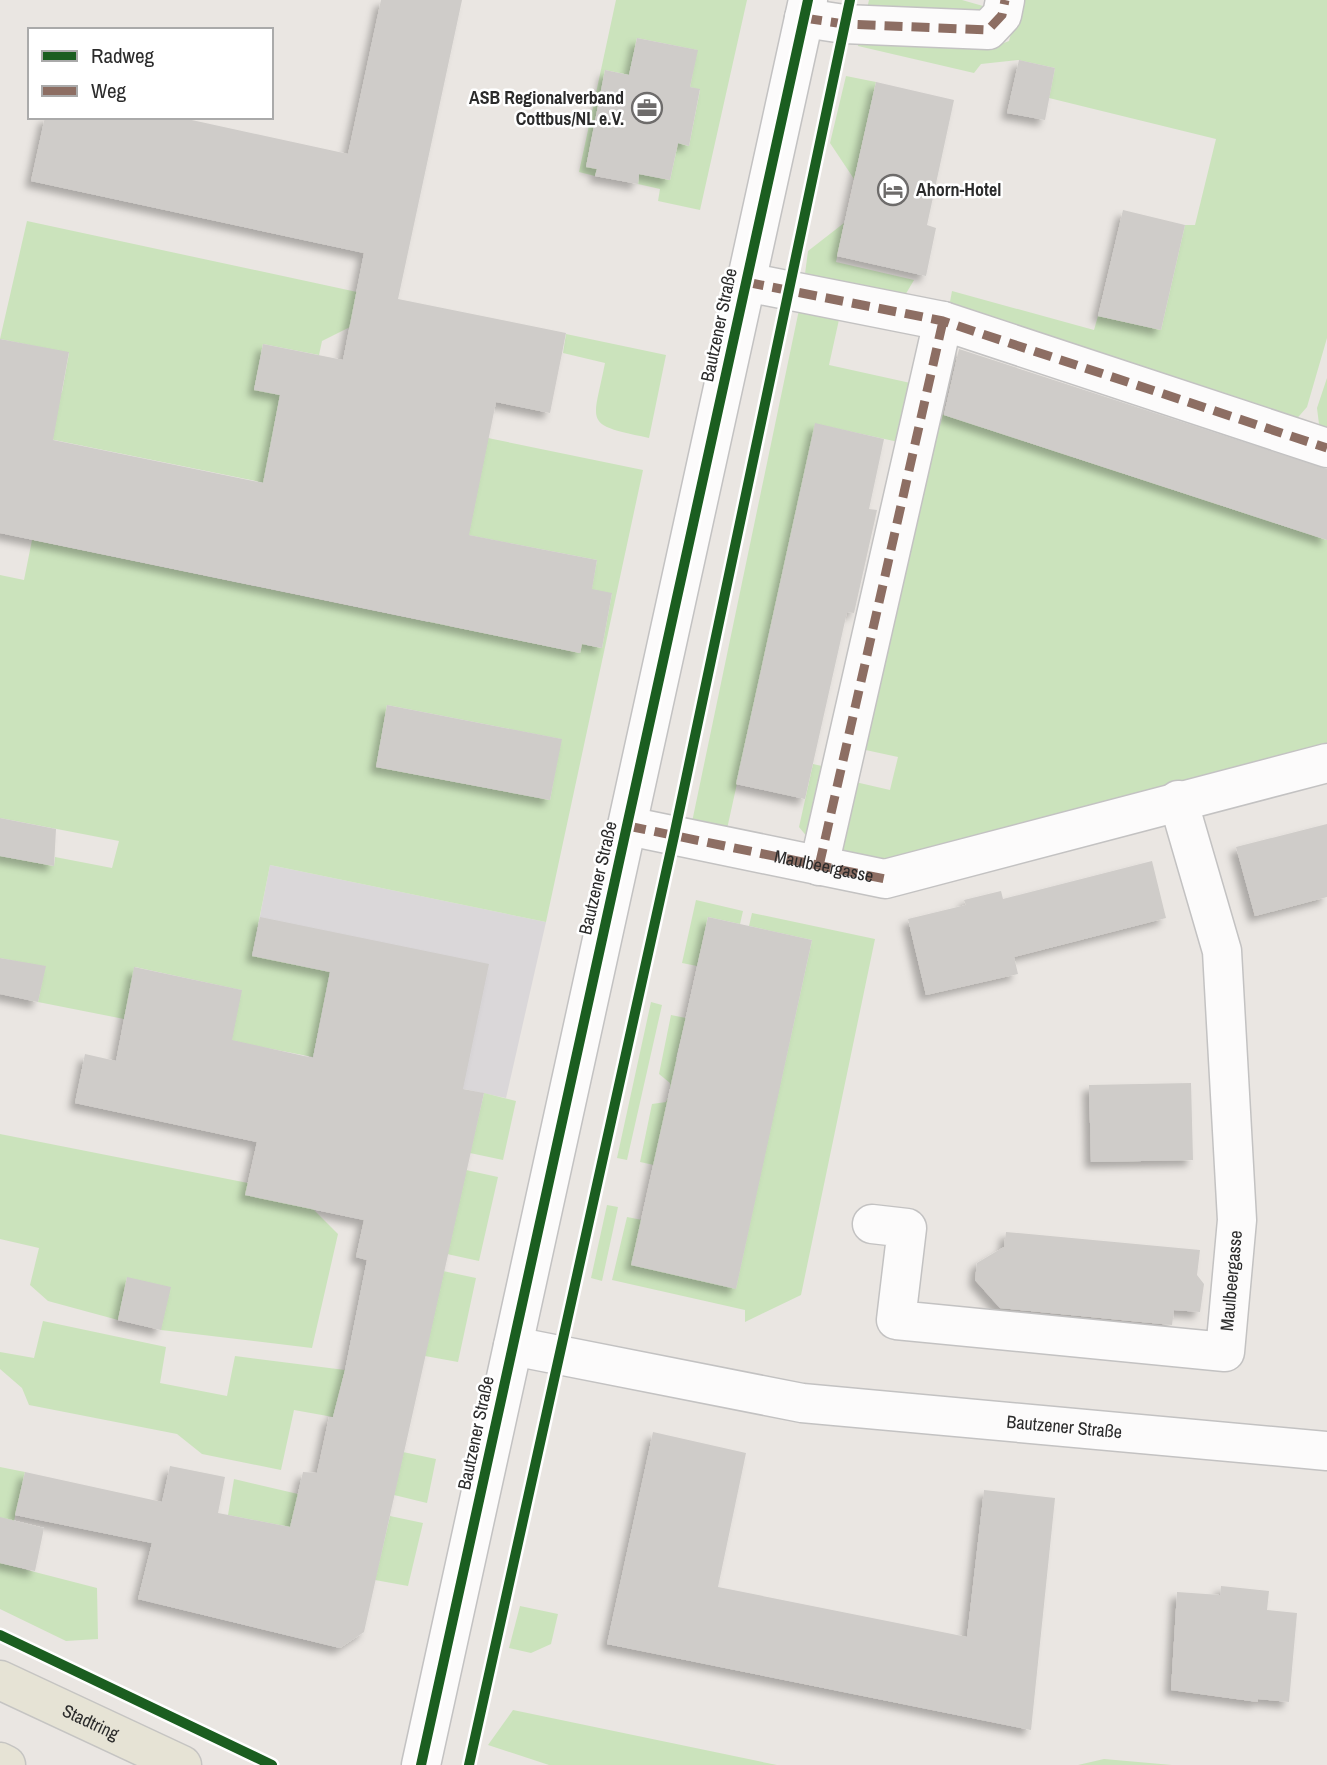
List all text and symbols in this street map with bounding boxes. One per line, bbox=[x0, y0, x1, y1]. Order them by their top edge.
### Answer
legend bbox=[28, 28, 273, 119]
text: Radweg bbox=[91, 41, 155, 70]
text: Weg bbox=[91, 76, 127, 105]
place label: ASB Regionalverband Cottbus/NL e.V. bbox=[469, 85, 624, 131]
office icon: ASB Regionalverband Cottbus/NL e.V. bbox=[630, 91, 664, 125]
hotel icon: Ahorn-Hotel bbox=[876, 173, 910, 207]
place label: Ahorn-Hotel bbox=[916, 177, 1001, 202]
street label: Bautzener Straße bbox=[694, 266, 743, 384]
street label: Bautzener Straße bbox=[572, 819, 623, 937]
street label: Maulbeergasse bbox=[772, 843, 876, 888]
street label: Maulbeergasse bbox=[1214, 1229, 1248, 1332]
street label: Bautzener Straße bbox=[451, 1374, 500, 1492]
street label: Bautzener Straße bbox=[1006, 1409, 1123, 1444]
street label: Stadtring bbox=[58, 1698, 124, 1746]

